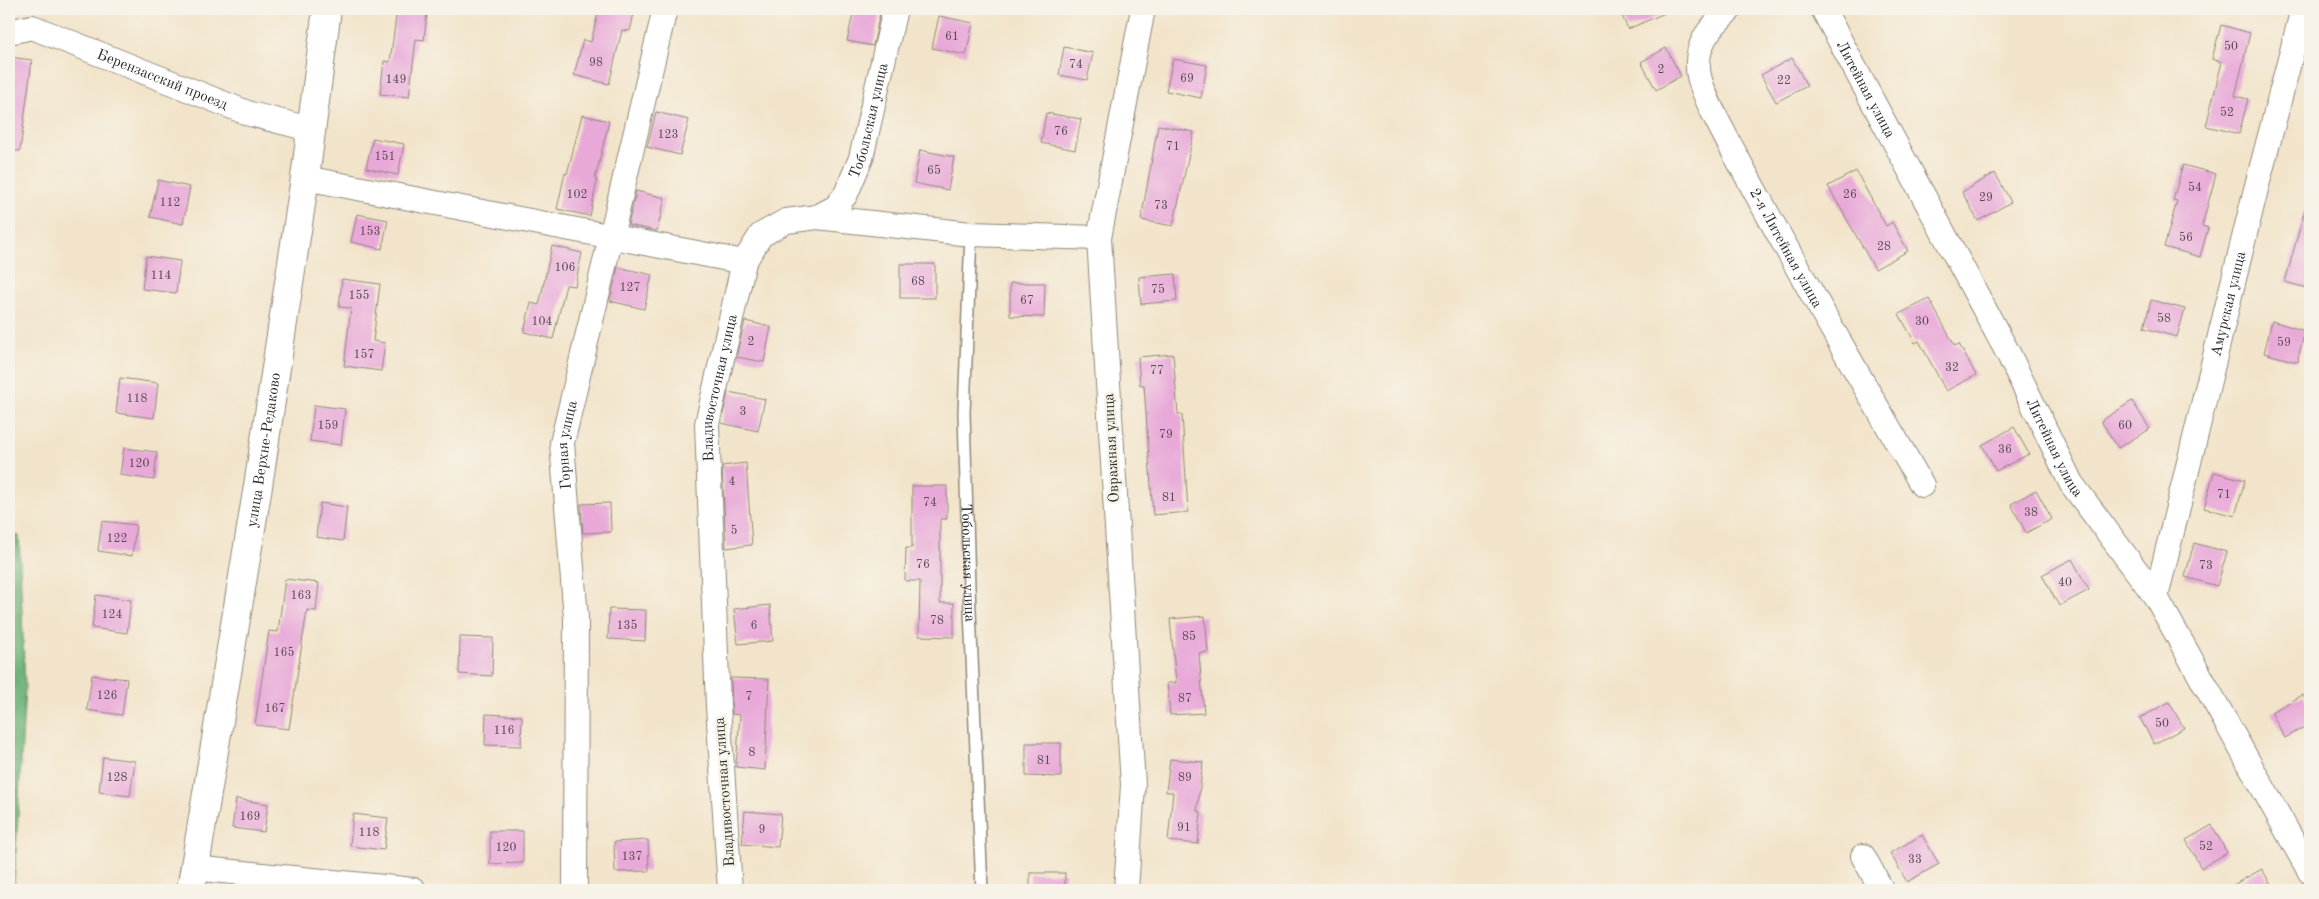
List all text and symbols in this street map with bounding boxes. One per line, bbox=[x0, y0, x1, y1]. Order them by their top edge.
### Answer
house number: 61 bbox=[945, 31, 959, 43]
street label: Литейная улица bbox=[1833, 39, 1897, 141]
house number: 50 bbox=[2224, 40, 2238, 53]
street label: Берензасский проезд bbox=[94, 48, 230, 114]
house number: 98 bbox=[589, 57, 603, 69]
house number: 74 bbox=[1069, 59, 1083, 71]
street label: Тобольская улица bbox=[847, 61, 892, 181]
house number: 2 bbox=[1658, 64, 1664, 76]
house number: 69 bbox=[1180, 73, 1194, 85]
house number: 149 bbox=[386, 74, 406, 86]
house number: 22 bbox=[1777, 75, 1791, 87]
house number: 52 bbox=[2220, 106, 2234, 119]
house number: 76 bbox=[1054, 126, 1068, 138]
house number: 123 bbox=[658, 129, 678, 141]
house number: 71 bbox=[1166, 141, 1180, 153]
house number: 151 bbox=[375, 150, 395, 163]
house number: 65 bbox=[927, 164, 941, 177]
house number: 54 bbox=[2188, 181, 2202, 194]
street label: 2-я Литейная улица bbox=[1746, 186, 1825, 311]
house number: 102 bbox=[567, 189, 587, 201]
house number: 26 bbox=[1843, 189, 1857, 201]
house number: 29 bbox=[1979, 192, 1993, 204]
house number: 112 bbox=[160, 197, 180, 209]
house number: 73 bbox=[1154, 200, 1168, 212]
house number: 153 bbox=[360, 225, 380, 238]
house number: 56 bbox=[2179, 231, 2193, 244]
house number: 28 bbox=[1877, 241, 1891, 253]
street label: Амурская улица bbox=[2209, 249, 2250, 358]
house number: 106 bbox=[555, 262, 575, 274]
house number: 114 bbox=[151, 270, 171, 282]
house number: 68 bbox=[911, 276, 925, 288]
house number: 127 bbox=[620, 282, 640, 294]
house number: 75 bbox=[1151, 283, 1165, 296]
house number: 155 bbox=[349, 289, 369, 302]
house number: 67 bbox=[1020, 295, 1034, 307]
street label: Владивосточная улица bbox=[701, 312, 741, 462]
house number: 58 bbox=[2157, 312, 2171, 325]
house number: 104 bbox=[532, 316, 552, 328]
house number: 30 bbox=[1915, 316, 1929, 328]
house number: 2 bbox=[748, 336, 754, 348]
house number: 59 bbox=[2277, 336, 2291, 349]
house number: 157 bbox=[354, 348, 374, 361]
house number: 32 bbox=[1945, 362, 1959, 374]
house number: 77 bbox=[1150, 365, 1164, 377]
street label: улица Верхне-Редаково bbox=[245, 372, 284, 529]
street label: Овражная улица bbox=[1102, 392, 1123, 503]
house number: 118 bbox=[127, 393, 147, 405]
street label: Литейная улица bbox=[2022, 397, 2085, 501]
street label: Горная улица bbox=[556, 399, 581, 490]
house number: 3 bbox=[740, 406, 746, 418]
house number: 159 bbox=[318, 419, 338, 432]
house number: 60 bbox=[2118, 420, 2132, 432]
house number: 79 bbox=[1159, 429, 1173, 441]
house number: 36 bbox=[1998, 444, 2012, 456]
house number: 120 bbox=[129, 458, 149, 470]
house number: 4 bbox=[729, 476, 736, 488]
house number: 71 bbox=[2217, 489, 2231, 501]
house number: 81 bbox=[1162, 492, 1176, 504]
house number: 74 bbox=[923, 497, 937, 509]
street label: Тобольская улица bbox=[958, 503, 977, 623]
house number: 38 bbox=[2024, 507, 2038, 519]
house number: 5 bbox=[731, 524, 738, 537]
house number: 122 bbox=[107, 533, 127, 545]
house number: 76 bbox=[916, 559, 930, 571]
house number: 73 bbox=[2199, 560, 2213, 572]
house number: 40 bbox=[2058, 577, 2072, 589]
house number: 163 bbox=[291, 590, 311, 602]
house number: 124 bbox=[102, 609, 122, 621]
house number: 78 bbox=[930, 615, 944, 627]
house number: 135 bbox=[617, 619, 637, 632]
house number: 6 bbox=[751, 620, 758, 632]
house number: 85 bbox=[1182, 630, 1196, 643]
house number: 165 bbox=[274, 646, 294, 659]
house number: 126 bbox=[97, 690, 117, 702]
house number: 7 bbox=[746, 691, 752, 703]
house number: 87 bbox=[1178, 693, 1192, 705]
house number: 167 bbox=[265, 703, 285, 715]
street label: Владивосточная улица bbox=[713, 716, 738, 867]
house number: 50 bbox=[2155, 717, 2169, 730]
house number: 116 bbox=[494, 725, 514, 737]
house number: 8 bbox=[749, 747, 756, 759]
house number: 81 bbox=[1037, 755, 1051, 767]
house number: 128 bbox=[107, 772, 127, 784]
house number: 89 bbox=[1178, 772, 1192, 784]
house number: 169 bbox=[240, 811, 260, 823]
house number: 91 bbox=[1177, 822, 1191, 834]
house number: 9 bbox=[759, 824, 765, 836]
house number: 118 bbox=[359, 827, 379, 839]
house number: 52 bbox=[2199, 840, 2213, 853]
house number: 120 bbox=[496, 842, 516, 854]
house number: 137 bbox=[622, 851, 642, 863]
house number: 33 bbox=[1908, 854, 1922, 866]

